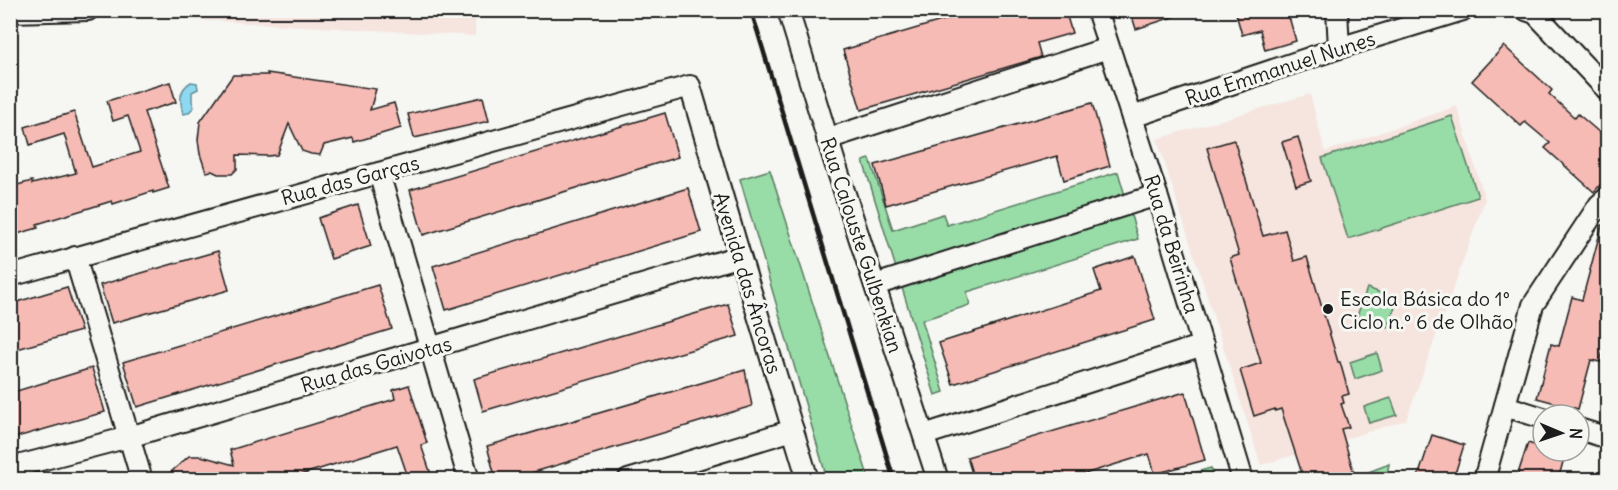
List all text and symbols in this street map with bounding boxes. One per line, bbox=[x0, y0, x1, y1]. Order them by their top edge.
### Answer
street label: Rua Emmanuel Nunes bbox=[1182, 25, 1378, 111]
street label: Rua Calouste Gulbenkian bbox=[815, 134, 909, 356]
street label: Rua das Garças bbox=[278, 150, 422, 210]
street label: Rua da Beirinha bbox=[1139, 172, 1205, 316]
street label: Avenida das Âncoras bbox=[709, 189, 787, 377]
place label: Escola Básica do 1º Ciclo n.º 6 de Olhão bbox=[1340, 286, 1514, 334]
marker: Escola Básica do 1º Ciclo n.º 6 de Olhão bbox=[1321, 302, 1335, 316]
street label: Rua das Gaivotas bbox=[298, 331, 454, 397]
north arrow bbox=[1531, 403, 1591, 463]
text: N bbox=[1566, 428, 1586, 439]

